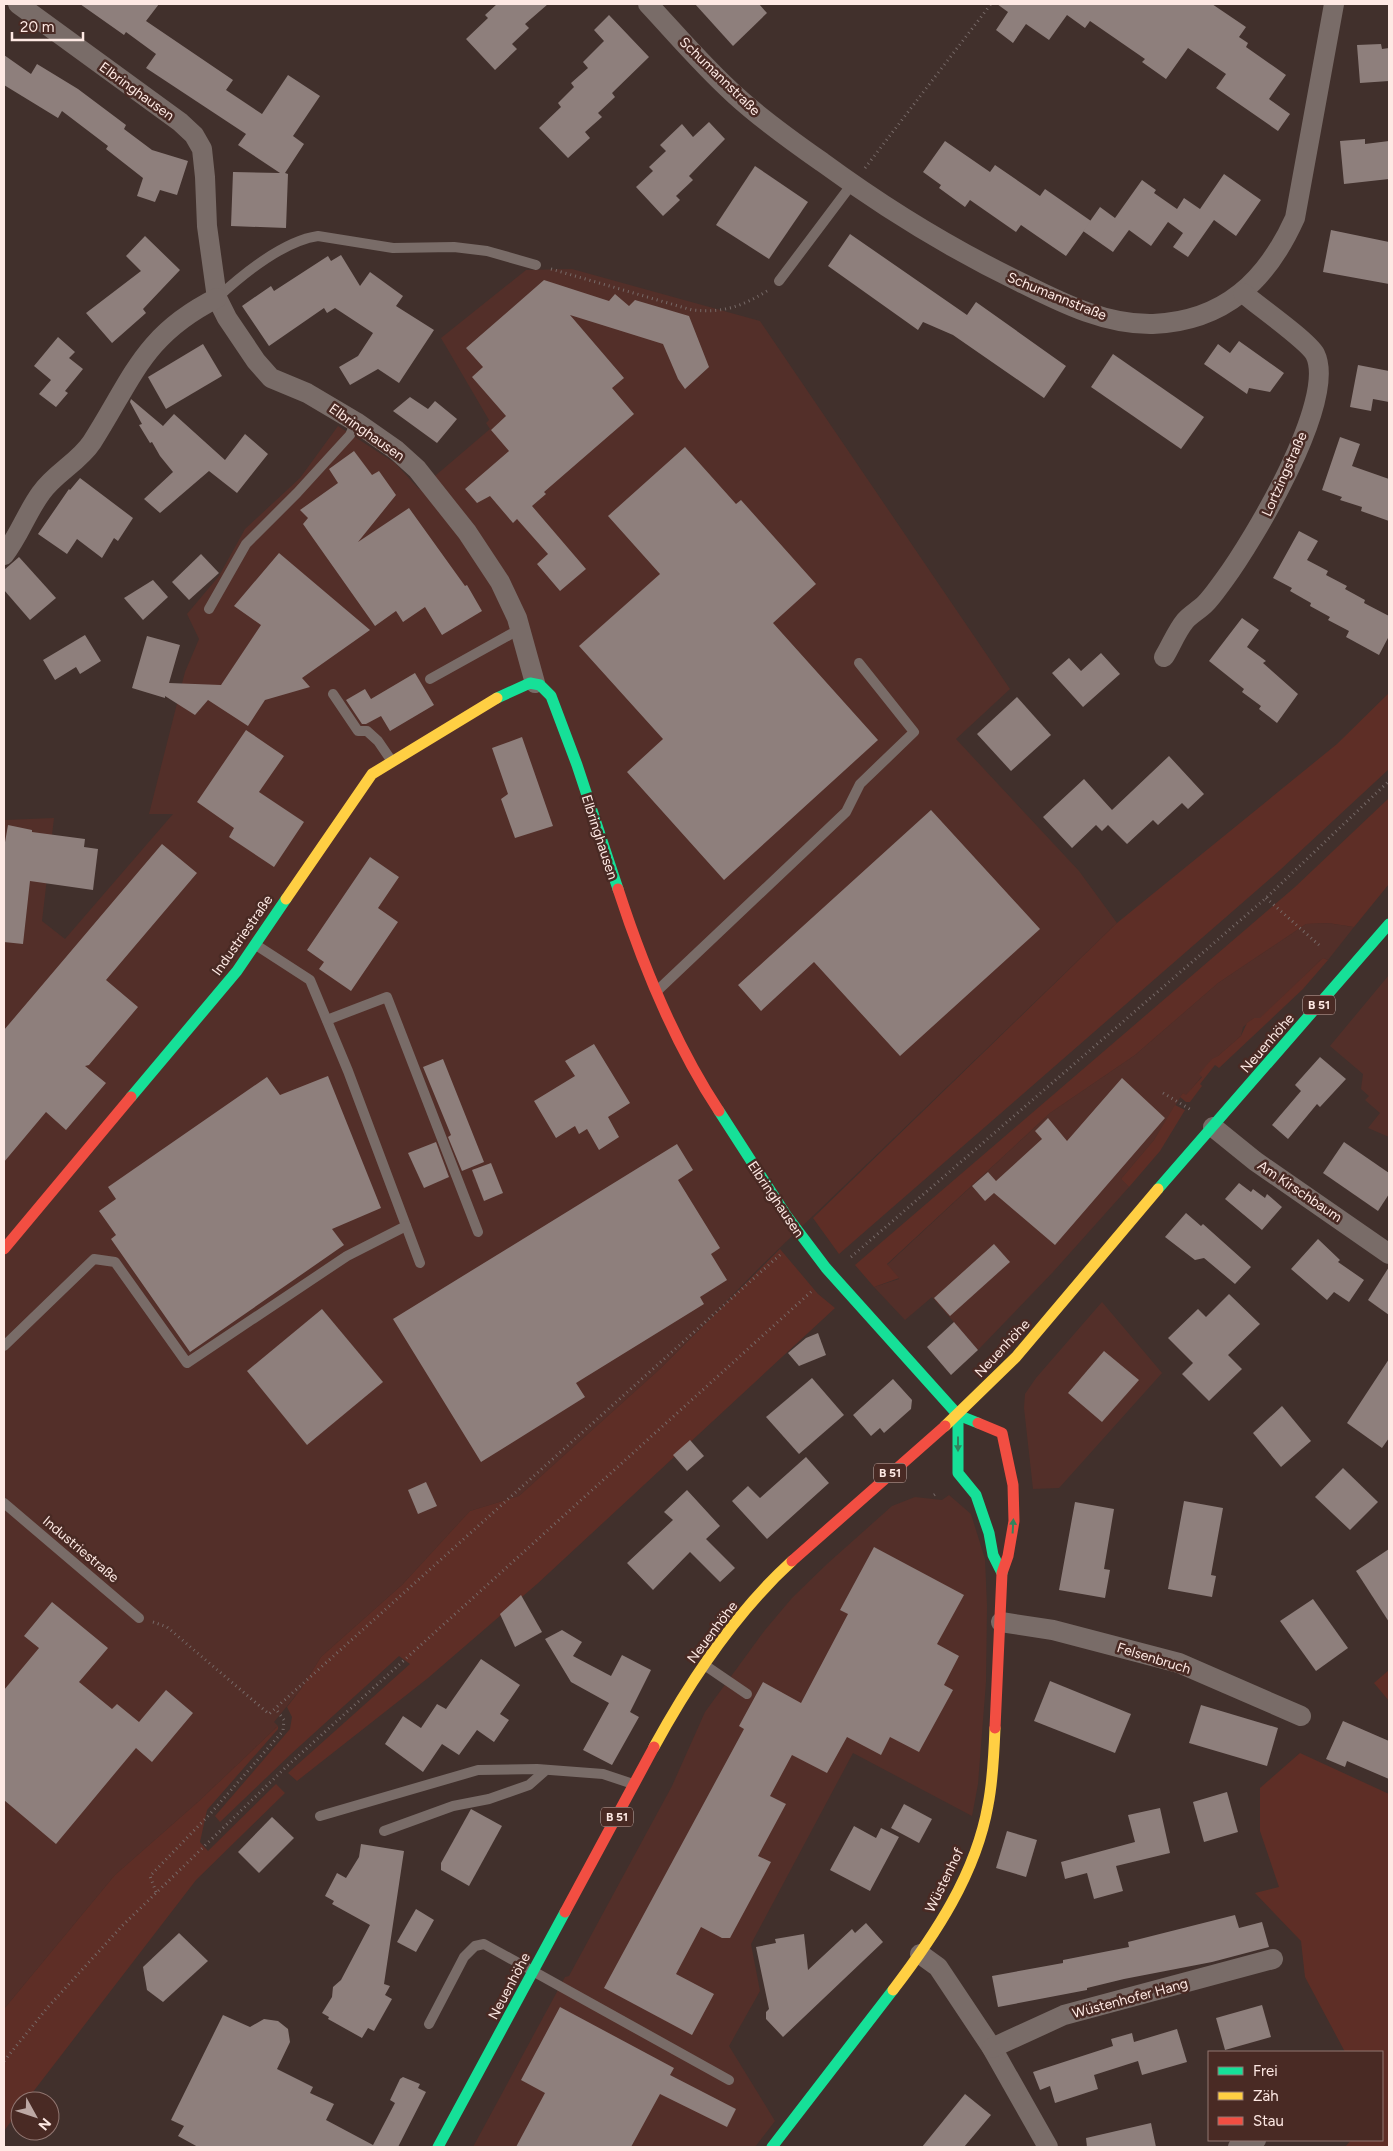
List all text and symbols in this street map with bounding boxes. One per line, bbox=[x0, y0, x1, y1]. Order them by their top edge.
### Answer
scale bar bbox=[12, 10, 84, 42]
text: 20 m bbox=[20, 18, 54, 36]
street label: Schumannstraße bbox=[676, 34, 764, 119]
street label: Elbringhausen bbox=[96, 59, 178, 124]
street label: Schumannstraße bbox=[1005, 269, 1109, 324]
street label: Elbringhausen bbox=[326, 400, 408, 465]
street label: Lortzingstraße bbox=[1258, 429, 1311, 519]
street label: Elbringhausen bbox=[578, 793, 621, 882]
street label: Industriestraße bbox=[208, 892, 277, 979]
road number: B 51 bbox=[1303, 996, 1335, 1014]
street label: Neuenhöhe bbox=[1237, 1010, 1298, 1077]
street label: Am Kirschbaum bbox=[1254, 1157, 1345, 1226]
street label: Elbringhausen bbox=[744, 1158, 807, 1241]
street label: Neuenhöhe bbox=[971, 1316, 1034, 1381]
one-way arrow bbox=[954, 1436, 962, 1452]
road number: B 51 bbox=[874, 1464, 906, 1482]
street label: Industriestraße bbox=[39, 1513, 123, 1586]
one-way arrow bbox=[1009, 1518, 1017, 1534]
street label: Neuenhöhe bbox=[684, 1598, 741, 1667]
street label: Felsenbruch bbox=[1115, 1639, 1193, 1678]
road number: B 51 bbox=[601, 1808, 633, 1826]
street label: Wüstenhof bbox=[922, 1844, 968, 1915]
street label: Neuenhöhe bbox=[485, 1950, 534, 2023]
street label: Wüstenhofer Hang bbox=[1070, 1975, 1190, 2022]
legend bbox=[1208, 2051, 1383, 2141]
text: Frei bbox=[1253, 2062, 1278, 2080]
text: Zäh bbox=[1253, 2087, 1279, 2105]
north arrow bbox=[10, 2091, 60, 2141]
text: Stau bbox=[1253, 2112, 1284, 2130]
text: N bbox=[35, 2114, 55, 2134]

